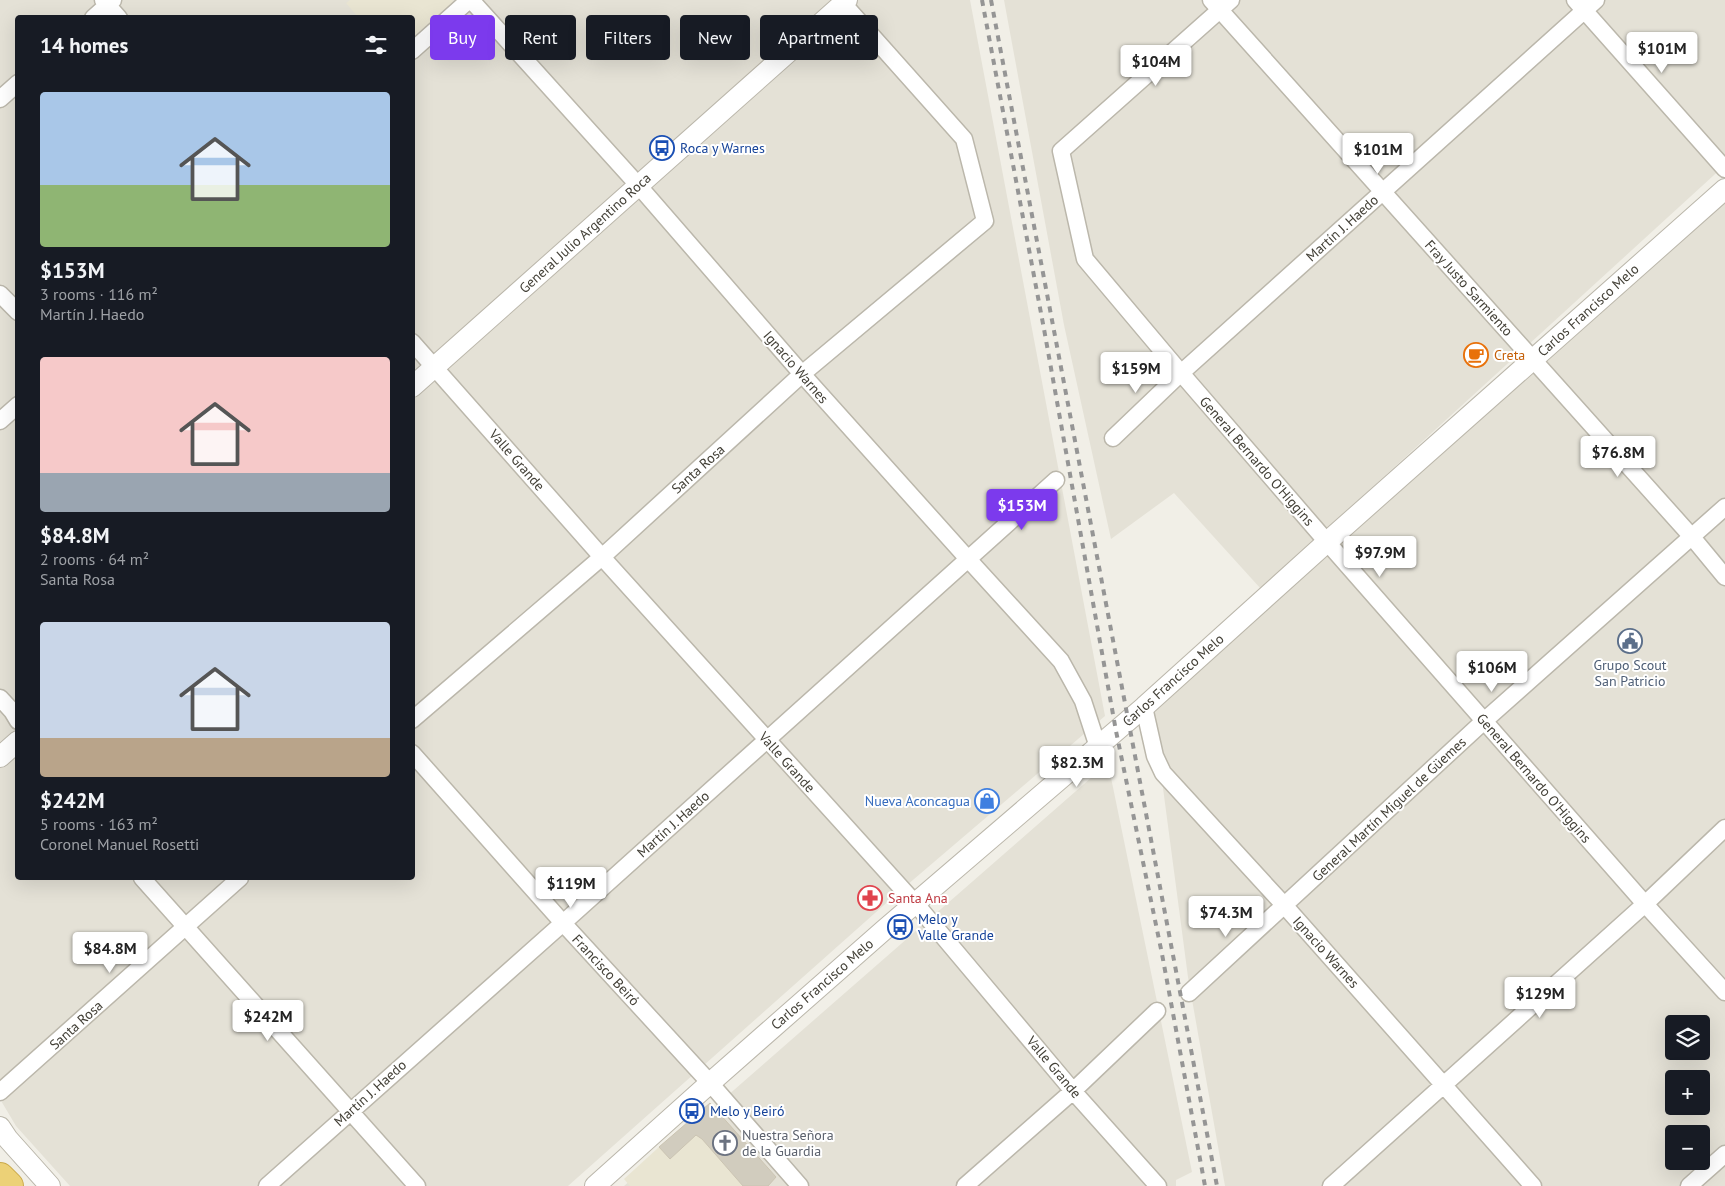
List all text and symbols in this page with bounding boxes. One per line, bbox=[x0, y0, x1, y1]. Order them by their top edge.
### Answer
chip: Buy bbox=[430, 15, 495, 60]
chip: Rent bbox=[505, 15, 576, 60]
chip: Filters bbox=[586, 15, 670, 60]
chip: New bbox=[680, 15, 750, 60]
chip: Apartment bbox=[760, 15, 878, 60]
icon: filters bbox=[362, 31, 390, 59]
text: 14 homes bbox=[40, 32, 128, 59]
pin: $101M bbox=[1627, 32, 1697, 74]
text: $101M bbox=[1637, 38, 1687, 58]
pin: $104M bbox=[1121, 44, 1191, 87]
text: $104M bbox=[1131, 51, 1181, 71]
icon: home bbox=[170, 124, 260, 214]
pin: $101M bbox=[1343, 132, 1413, 175]
bus stop icon: Roca y Warnes bbox=[649, 135, 675, 161]
place label: Roca y Warnes bbox=[680, 139, 765, 157]
text: $101M bbox=[1353, 139, 1403, 159]
street label: General Julio Argentino Roca bbox=[515, 169, 655, 297]
street label: Martín J. Haedo bbox=[1302, 191, 1382, 265]
street label: Fray Justo Sarmiento bbox=[1421, 236, 1517, 340]
text: $153M bbox=[40, 257, 104, 284]
street label: Carlos Francisco Melo bbox=[1534, 260, 1642, 360]
text: 3 rooms · 116 m² bbox=[40, 284, 158, 304]
text: Martín J. Haedo bbox=[40, 304, 144, 324]
street label: Ignacio Warnes bbox=[759, 327, 833, 407]
cafe icon: Creta bbox=[1463, 342, 1489, 368]
place label: Creta bbox=[1494, 346, 1525, 364]
pin: $159M bbox=[1101, 352, 1171, 394]
text: $159M bbox=[1111, 358, 1161, 378]
icon: home bbox=[170, 389, 260, 479]
street label: General Bernardo O'Higgins bbox=[1196, 393, 1318, 530]
street label: Valle Grande bbox=[485, 425, 549, 495]
pin: $76.8M bbox=[1577, 436, 1659, 478]
street label: Santa Rosa bbox=[668, 440, 728, 498]
text: $76.8M bbox=[1591, 442, 1645, 462]
pin: $153M bbox=[987, 488, 1057, 531]
text: $153M bbox=[997, 495, 1047, 515]
text: $84.8M bbox=[40, 522, 110, 549]
pin: $97.9M bbox=[1339, 536, 1421, 578]
text: $97.9M bbox=[1354, 542, 1406, 562]
text: 2 rooms · 64 m² bbox=[40, 549, 149, 569]
text: Santa Rosa bbox=[40, 569, 115, 589]
public building icon: Grupo Scout San Patricio bbox=[1617, 628, 1643, 654]
street label: Carlos Francisco Melo bbox=[1119, 630, 1227, 730]
pin: $106M bbox=[1457, 650, 1527, 693]
icon: home bbox=[170, 654, 260, 744]
place label: Grupo Scout San Patricio bbox=[1594, 656, 1667, 690]
text: $106M bbox=[1467, 657, 1517, 677]
street label: General Bernardo O'Higgins bbox=[1473, 710, 1595, 847]
street label: Valle Grande bbox=[754, 727, 819, 796]
street label: General Martín Miguel de Güemes bbox=[1308, 733, 1470, 885]
pin: $82.3M bbox=[1036, 746, 1118, 788]
text: $82.3M bbox=[1050, 752, 1104, 772]
text: $242M bbox=[40, 787, 104, 814]
street label: Martín J. Haedo bbox=[633, 787, 713, 861]
shop icon: Nueva Aconcagua bbox=[974, 788, 1000, 814]
place label: Nueva Aconcagua bbox=[865, 792, 970, 810]
text: 5 rooms · 163 m² bbox=[40, 814, 158, 834]
text: Coronel Manuel Rosetti bbox=[40, 834, 199, 854]
pin: $119M bbox=[536, 866, 606, 909]
text: $119M bbox=[546, 873, 596, 893]
pharmacy icon: Santa Ana bbox=[857, 885, 883, 911]
place label: Santa Ana bbox=[888, 889, 948, 907]
pin: $74.3M bbox=[1185, 896, 1267, 938]
text: $74.3M bbox=[1199, 902, 1253, 922]
place label: Melo y Valle Grande bbox=[917, 910, 994, 944]
street label: Ignacio Warnes bbox=[1289, 912, 1363, 992]
bus stop icon: Melo y Valle Grande bbox=[887, 914, 913, 940]
street label: Francisco Beiró bbox=[568, 931, 644, 1009]
pin: $84.8M bbox=[69, 932, 151, 974]
street label: Carlos Francisco Melo bbox=[767, 934, 877, 1034]
text: $84.8M bbox=[83, 938, 137, 958]
pin: $129M bbox=[1505, 976, 1575, 1019]
text: $129M bbox=[1515, 983, 1565, 1003]
street label: Santa Rosa bbox=[46, 996, 106, 1054]
pin: $242M bbox=[233, 1000, 303, 1042]
text: $242M bbox=[243, 1006, 293, 1026]
map controls bbox=[1665, 1015, 1710, 1170]
button: layers bbox=[1665, 1015, 1710, 1060]
street label: Valle Grande bbox=[1022, 1031, 1085, 1102]
street label: Martín J. Haedo bbox=[330, 1056, 410, 1130]
button: + bbox=[1665, 1070, 1710, 1115]
bus stop icon: Melo y Beiró bbox=[679, 1098, 705, 1124]
place label: Melo y Beiró bbox=[710, 1102, 784, 1120]
button: − bbox=[1665, 1125, 1710, 1170]
place label: Nuestra Señora de la Guardia bbox=[742, 1126, 834, 1160]
church icon: Nuestra Señora de la Guardia bbox=[712, 1130, 738, 1156]

